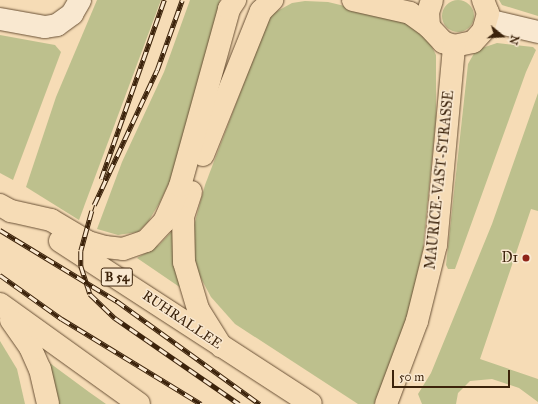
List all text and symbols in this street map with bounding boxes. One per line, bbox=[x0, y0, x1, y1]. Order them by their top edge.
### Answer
north arrow bbox=[482, 16, 522, 56]
text: N bbox=[506, 33, 522, 46]
street label: MAURICE-VAST-STRASSE bbox=[422, 90, 458, 270]
place label: D1 bbox=[501, 250, 518, 266]
marker: D1 bbox=[521, 253, 531, 263]
road number: B 54 bbox=[100, 266, 134, 288]
street label: RUHRALLEE bbox=[139, 287, 225, 353]
scale bar bbox=[394, 362, 512, 388]
text: 50 m bbox=[399, 370, 424, 384]

